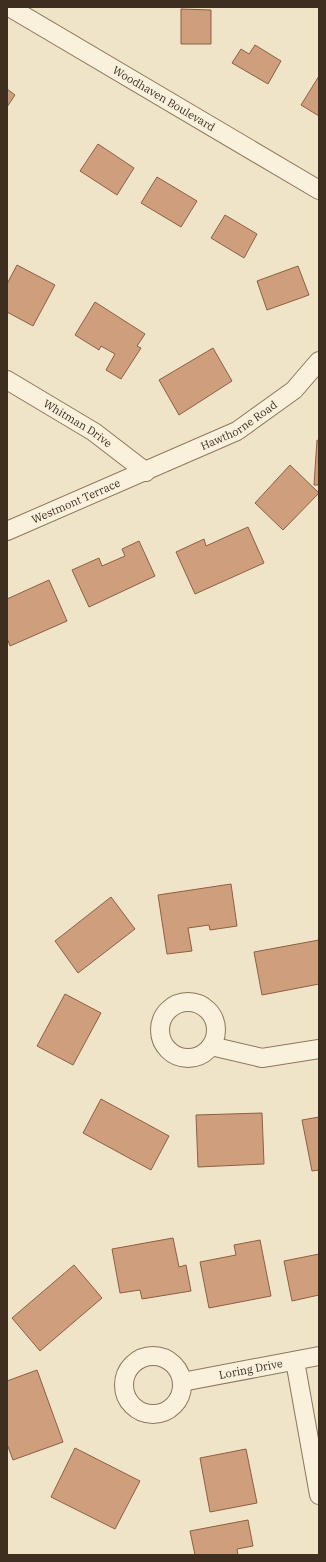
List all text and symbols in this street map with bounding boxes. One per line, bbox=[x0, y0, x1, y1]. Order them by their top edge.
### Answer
street label: Woodhaven Boulevard bbox=[110, 63, 218, 134]
street label: Whitman Drive bbox=[41, 396, 115, 450]
street label: Hawthorne Road bbox=[198, 397, 280, 453]
street label: Westmont Terrace bbox=[29, 476, 122, 527]
street label: Loring Drive bbox=[218, 1356, 284, 1382]

